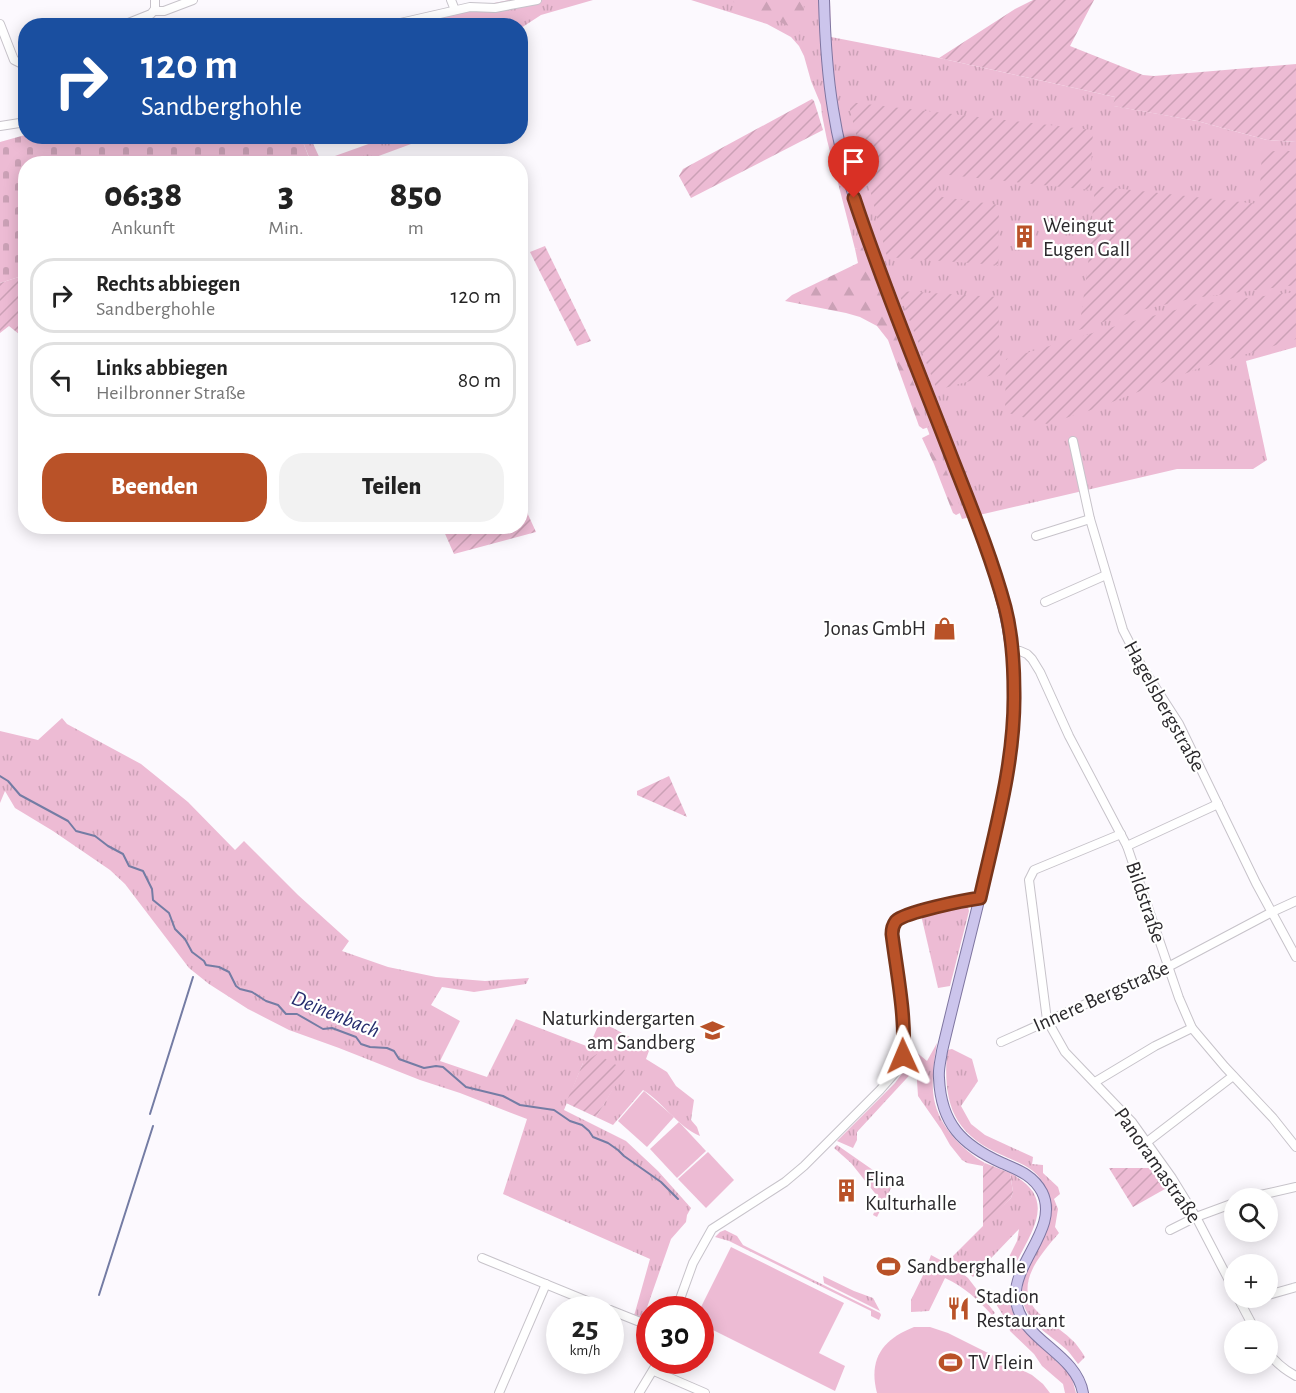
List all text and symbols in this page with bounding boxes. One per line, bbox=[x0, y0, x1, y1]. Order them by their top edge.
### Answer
icon: right bbox=[42, 42, 120, 120]
text: 120 m bbox=[141, 44, 238, 86]
text: Sandberghohle bbox=[141, 93, 302, 120]
pin bbox=[828, 136, 879, 198]
icon: arrive bbox=[837, 145, 870, 178]
text: 06:38 bbox=[104, 177, 182, 213]
text: 3 bbox=[278, 177, 294, 213]
text: 850 bbox=[390, 177, 442, 213]
place label: Weingut Eugen Gall bbox=[1043, 215, 1130, 260]
text: Ankunft bbox=[111, 218, 175, 238]
text: Min. bbox=[268, 218, 304, 238]
text: m bbox=[408, 218, 424, 238]
building icon: Weingut Eugen Gall bbox=[1012, 224, 1038, 250]
text: Rechts abbiegen bbox=[96, 273, 240, 295]
icon: right bbox=[45, 279, 78, 312]
text: 120 m bbox=[451, 285, 501, 307]
text: Sandberghohle bbox=[96, 299, 215, 319]
text: Links abbiegen bbox=[96, 357, 228, 379]
icon: left bbox=[45, 363, 78, 396]
text: 80 m bbox=[458, 369, 501, 391]
text: Heilbronner Straße bbox=[96, 383, 245, 403]
button: Beenden bbox=[42, 453, 267, 522]
button: Teilen bbox=[279, 453, 504, 522]
shop icon: Jonas GmbH bbox=[931, 615, 957, 641]
place label: Jonas GmbH bbox=[824, 618, 926, 639]
street label: Hagelsbergstraße bbox=[1120, 637, 1209, 775]
street label: Bildstraße bbox=[1122, 859, 1169, 946]
street label: Innere Bergstraße bbox=[1030, 957, 1172, 1036]
water label: Deinenbach bbox=[289, 986, 383, 1041]
place label: Naturkindergarten am Sandberg bbox=[541, 1008, 696, 1053]
school or university icon: Naturkindergarten am Sandberg bbox=[700, 1017, 726, 1043]
position arrow bbox=[871, 1024, 935, 1088]
street label: Panoramastraße bbox=[1110, 1104, 1205, 1227]
place label: Flina Kulturhalle bbox=[865, 1169, 957, 1214]
building icon: Flina Kulturhalle bbox=[834, 1178, 860, 1204]
map controls bbox=[1224, 1188, 1278, 1374]
button: search bbox=[1224, 1188, 1278, 1242]
sports icon: Sandberghalle bbox=[876, 1253, 902, 1279]
button: + bbox=[1224, 1254, 1278, 1308]
place label: Sandberghalle bbox=[907, 1256, 1026, 1277]
place label: Stadion Restaurant bbox=[976, 1286, 1065, 1331]
restaurant icon: Stadion Restaurant bbox=[945, 1295, 971, 1321]
speed limit sign: 30 bbox=[636, 1296, 714, 1374]
text: 25 bbox=[571, 1313, 599, 1343]
button: − bbox=[1224, 1320, 1278, 1374]
text: km/h bbox=[570, 1343, 600, 1358]
sports icon: TV Flein bbox=[937, 1349, 963, 1375]
place label: TV Flein bbox=[968, 1352, 1033, 1373]

